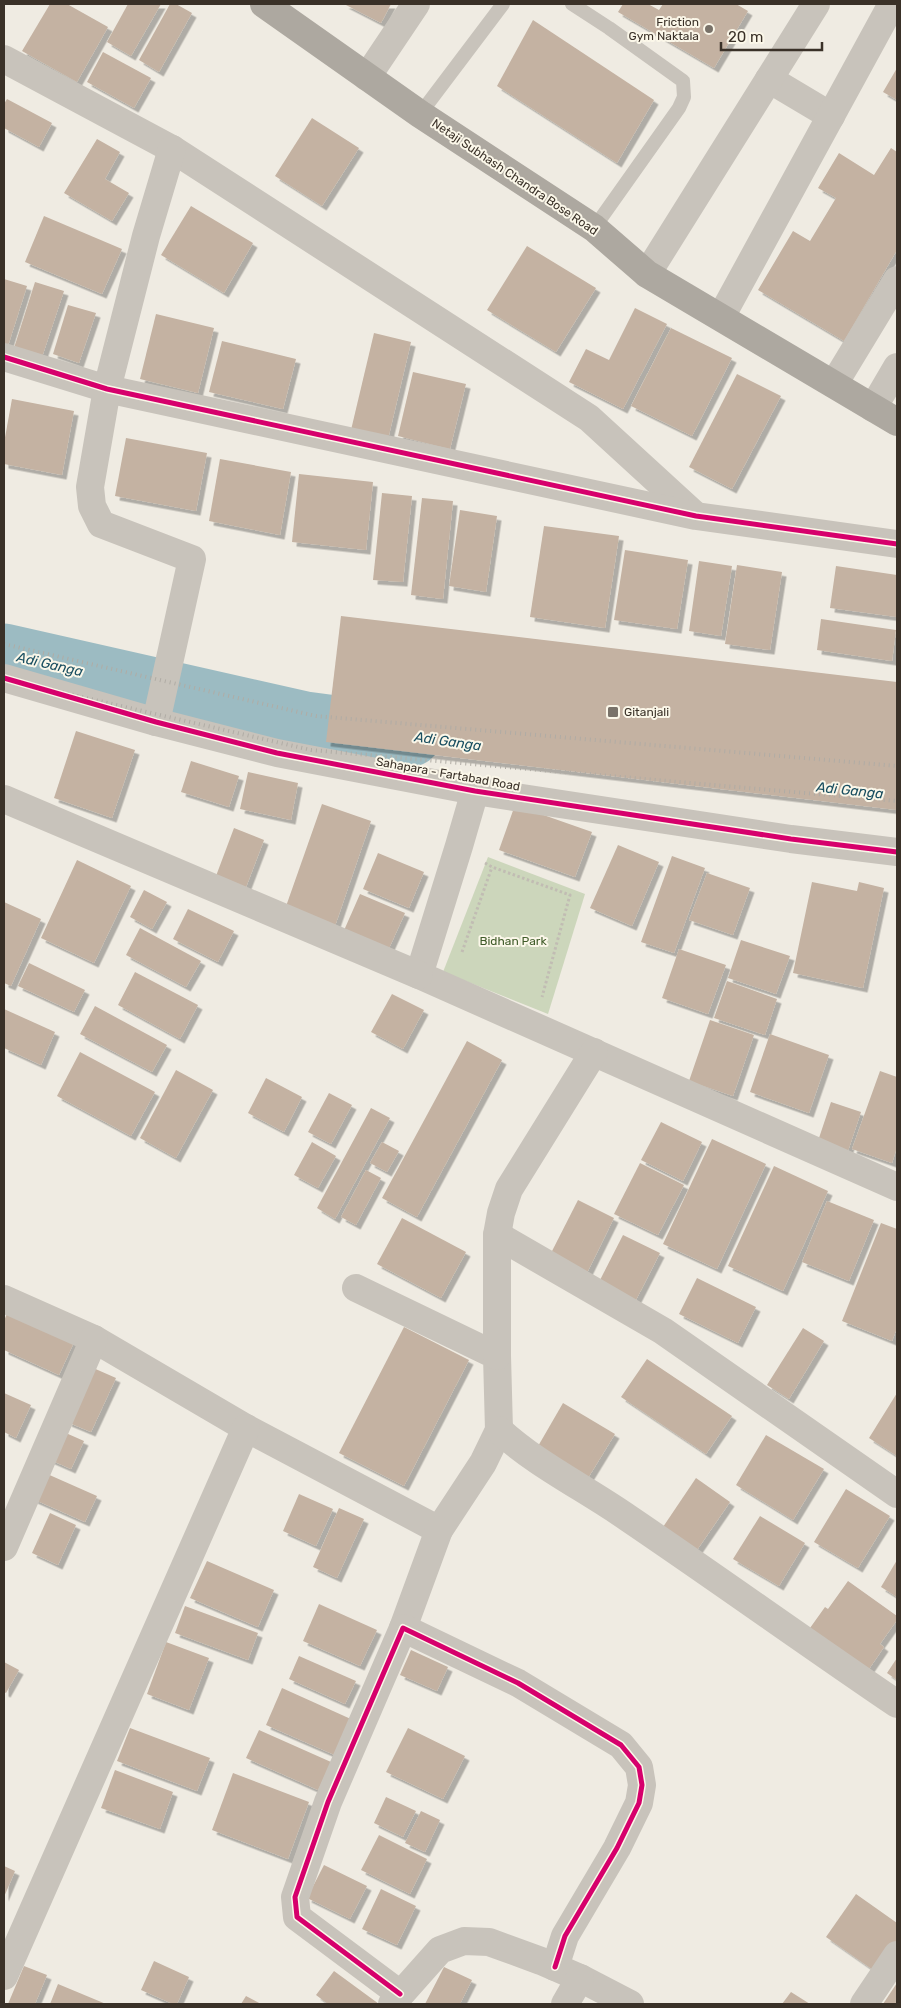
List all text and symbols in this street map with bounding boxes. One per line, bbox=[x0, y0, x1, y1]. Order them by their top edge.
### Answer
place label: Friction Gym Naktala bbox=[629, 15, 699, 43]
scale bar bbox=[721, 20, 822, 52]
marker: Friction Gym Naktala bbox=[703, 23, 715, 35]
text: 20 m bbox=[728, 28, 763, 46]
street label: Netaji Subhash Chandra Bose Road bbox=[429, 116, 601, 238]
water label: Adi Ganga bbox=[14, 648, 85, 680]
marker: Gitanjali bbox=[606, 705, 620, 719]
place label: Gitanjali bbox=[624, 705, 669, 719]
water label: Adi Ganga bbox=[412, 728, 482, 755]
street label: Sahapara - Fartabad Road bbox=[375, 754, 521, 794]
water label: Adi Ganga bbox=[815, 778, 884, 802]
park label: Bidhan Park bbox=[479, 934, 547, 948]

